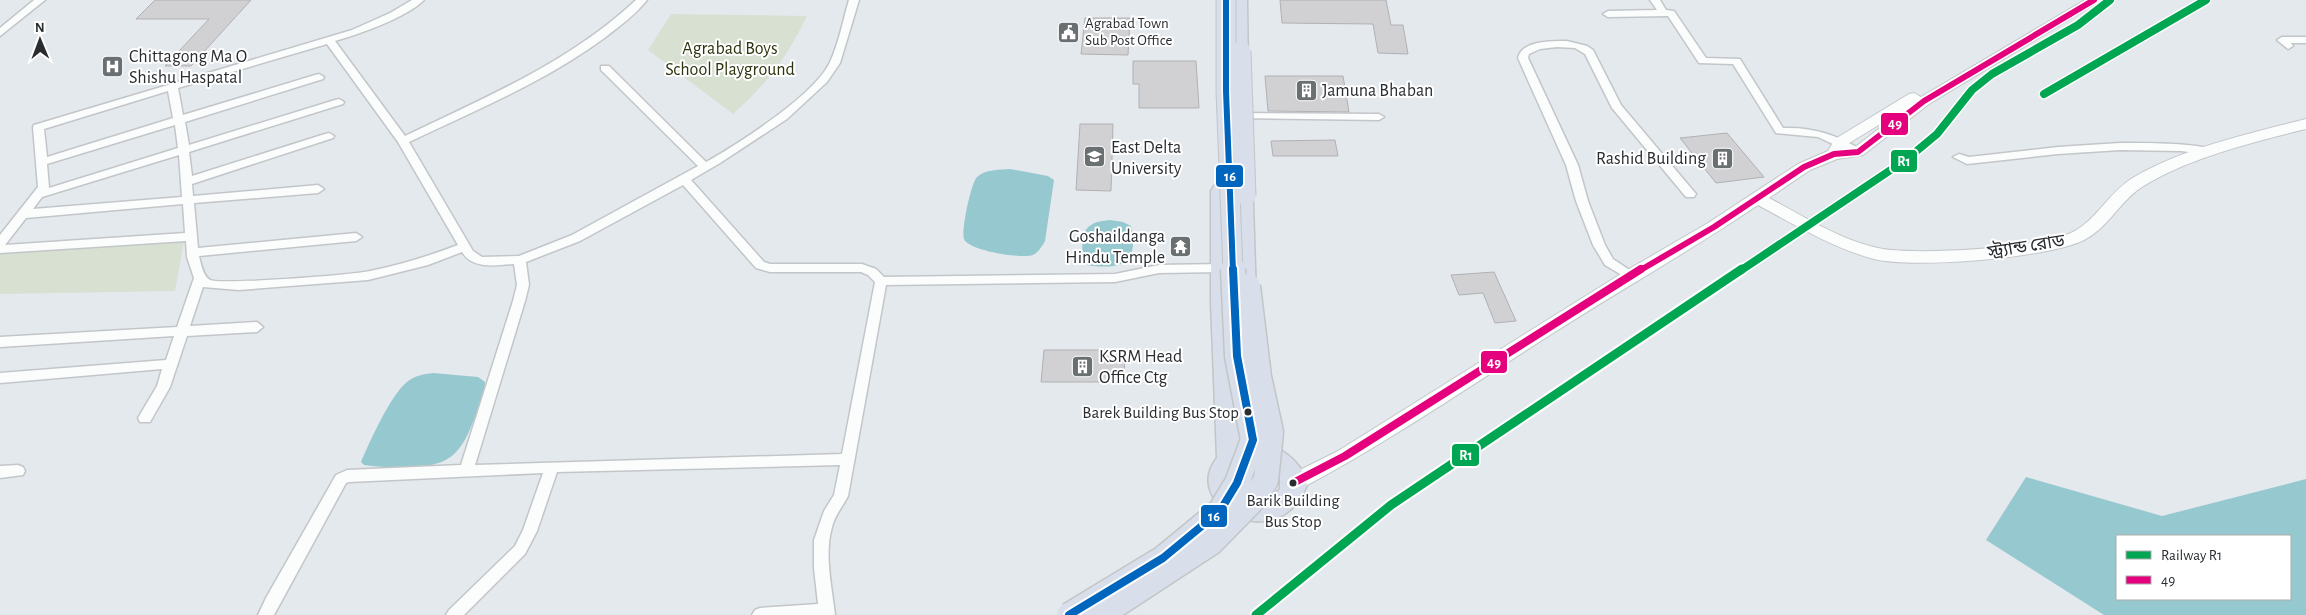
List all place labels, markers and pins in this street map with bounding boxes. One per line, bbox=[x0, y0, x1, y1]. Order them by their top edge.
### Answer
place label: Agrabad Town Sub Post Office bbox=[1085, 16, 1172, 48]
public building icon: Agrabad Town Sub Post Office bbox=[1057, 20, 1081, 44]
place label: Chittagong Ma O Shishu Haspatal bbox=[129, 48, 247, 87]
hospital icon: Chittagong Ma O Shishu Haspatal bbox=[101, 54, 125, 78]
building icon: Jamuna Bhaban bbox=[1294, 78, 1318, 102]
place label: Jamuna Bhaban bbox=[1322, 82, 1433, 100]
place label: East Delta University bbox=[1111, 139, 1182, 178]
school or university icon: East Delta University bbox=[1083, 145, 1107, 169]
building icon: Rashid Building bbox=[1710, 146, 1734, 170]
place label: Rashid Building bbox=[1596, 150, 1706, 168]
place label: Goshaildanga Hindu Temple bbox=[1065, 228, 1165, 267]
temple icon: Goshaildanga Hindu Temple bbox=[1169, 234, 1193, 258]
place label: KSRM Head Office Ctg bbox=[1099, 348, 1182, 387]
building icon: KSRM Head Office Ctg bbox=[1071, 354, 1095, 378]
place label: Barek Building Bus Stop bbox=[1082, 404, 1239, 421]
marker: Barek Building Bus Stop bbox=[1243, 407, 1253, 417]
marker: Barik Building Bus Stop bbox=[1288, 478, 1298, 488]
place label: Barik Building Bus Stop bbox=[1246, 492, 1340, 530]

